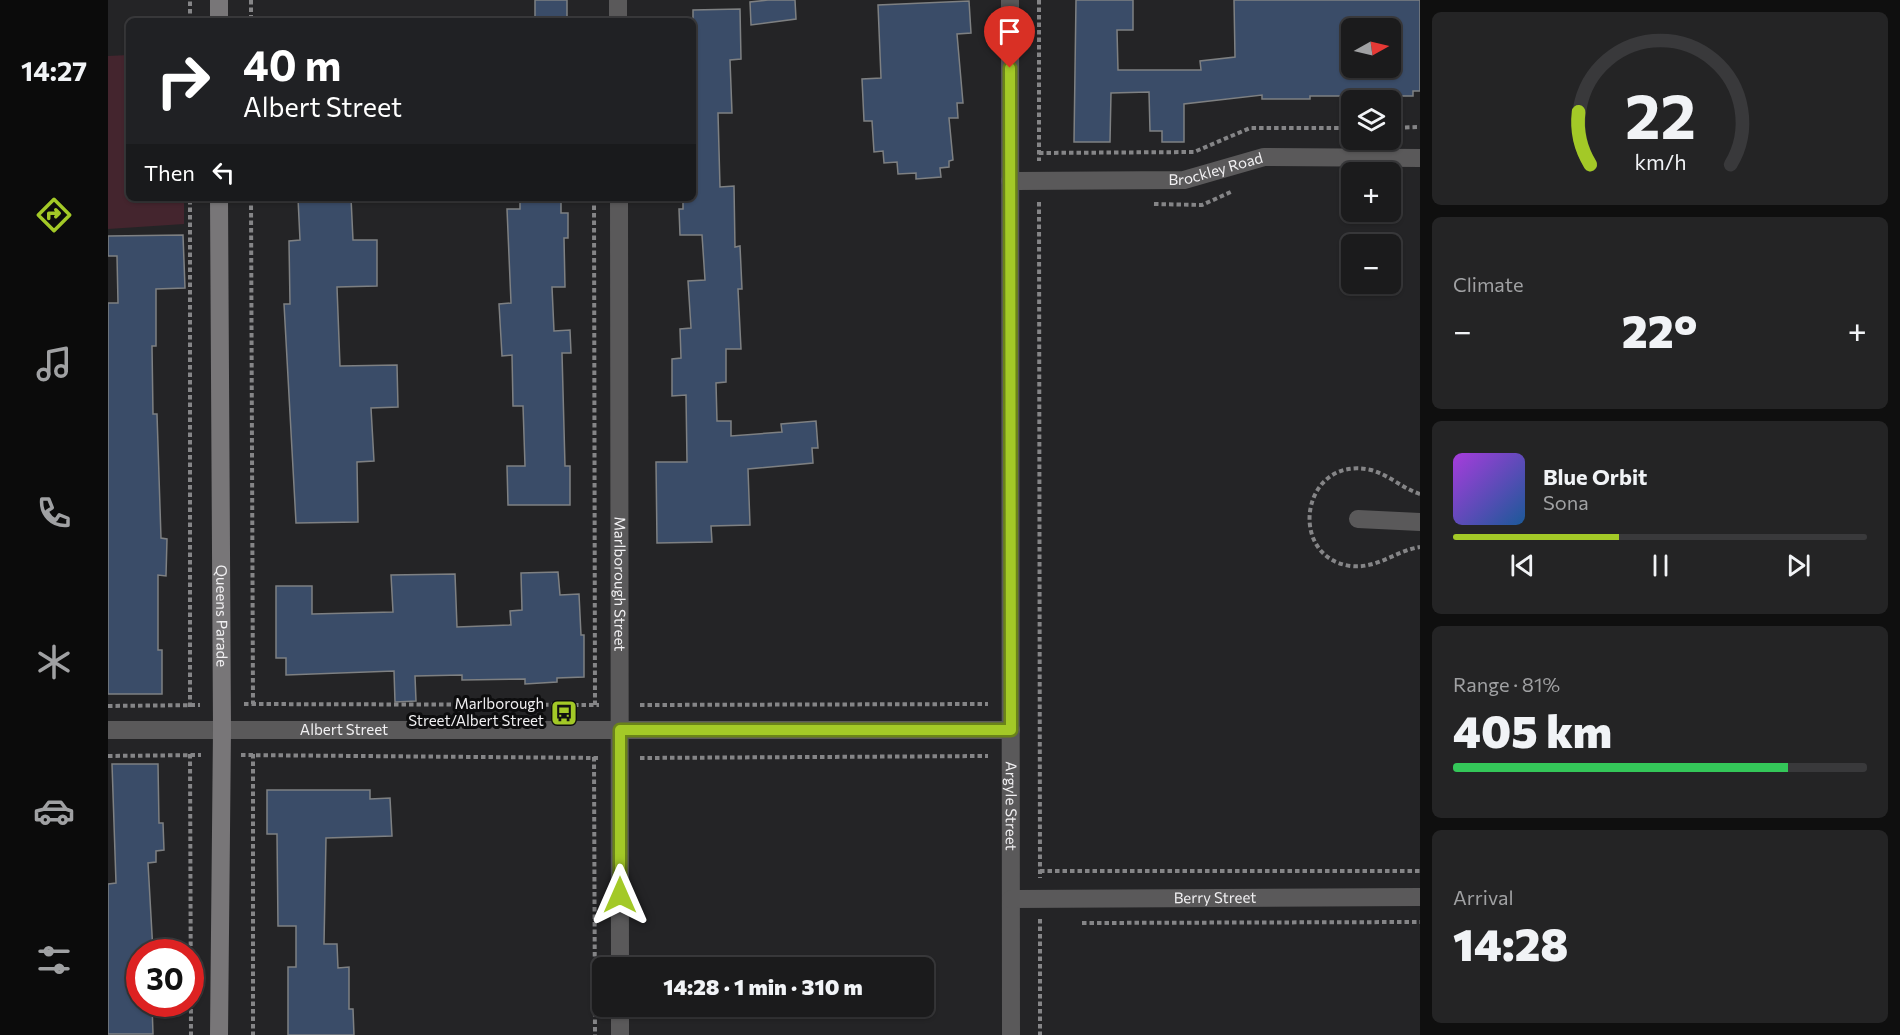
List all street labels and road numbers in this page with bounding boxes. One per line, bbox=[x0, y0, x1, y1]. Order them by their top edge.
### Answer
street label: Brockley Road bbox=[1168, 148, 1265, 188]
street label: Marlborough Street bbox=[611, 517, 630, 651]
street label: Queens Parade bbox=[213, 565, 232, 667]
street label: Albert Street bbox=[300, 720, 388, 738]
street label: Argyle Street bbox=[1003, 761, 1021, 851]
street label: Berry Street bbox=[1174, 888, 1256, 906]

